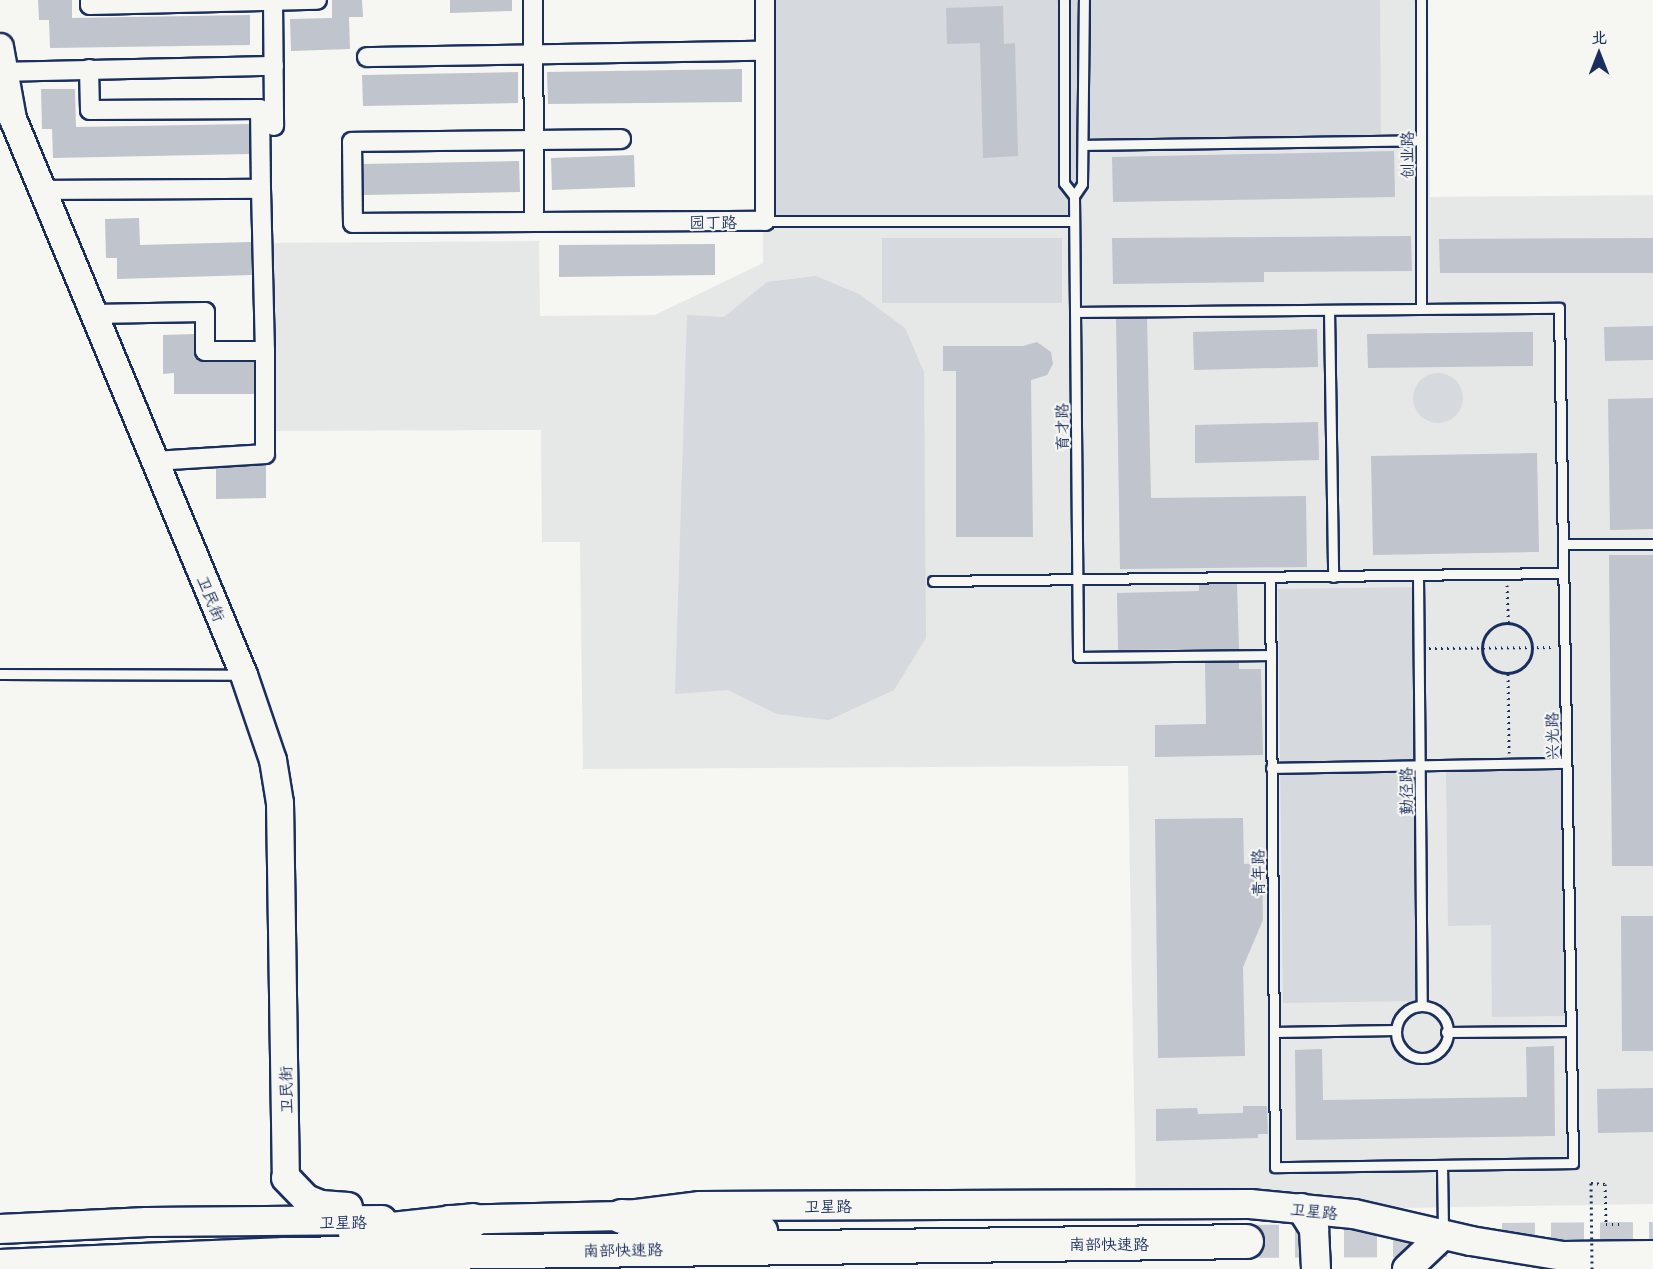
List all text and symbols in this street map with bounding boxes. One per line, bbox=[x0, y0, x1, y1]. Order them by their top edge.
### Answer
north arrow bbox=[1569, 24, 1629, 84]
text: 北 bbox=[1591, 24, 1607, 48]
street label: 创业路 bbox=[1396, 131, 1416, 179]
street label: 园丁路 bbox=[689, 211, 737, 231]
street label: 育才路 bbox=[1051, 403, 1071, 451]
street label: 卫民街 bbox=[194, 572, 230, 624]
street label: 兴光路 bbox=[1541, 712, 1561, 760]
street label: 勤径路 bbox=[1395, 767, 1415, 815]
street label: 青年路 bbox=[1247, 849, 1267, 897]
street label: 卫民街 bbox=[275, 1066, 295, 1114]
street label: 卫星路 bbox=[804, 1195, 852, 1215]
street label: 卫星路 bbox=[1289, 1198, 1339, 1222]
street label: 卫星路 bbox=[319, 1211, 367, 1231]
street label: 南部快速路 bbox=[1069, 1233, 1149, 1253]
street label: 南部快速路 bbox=[583, 1239, 663, 1259]

